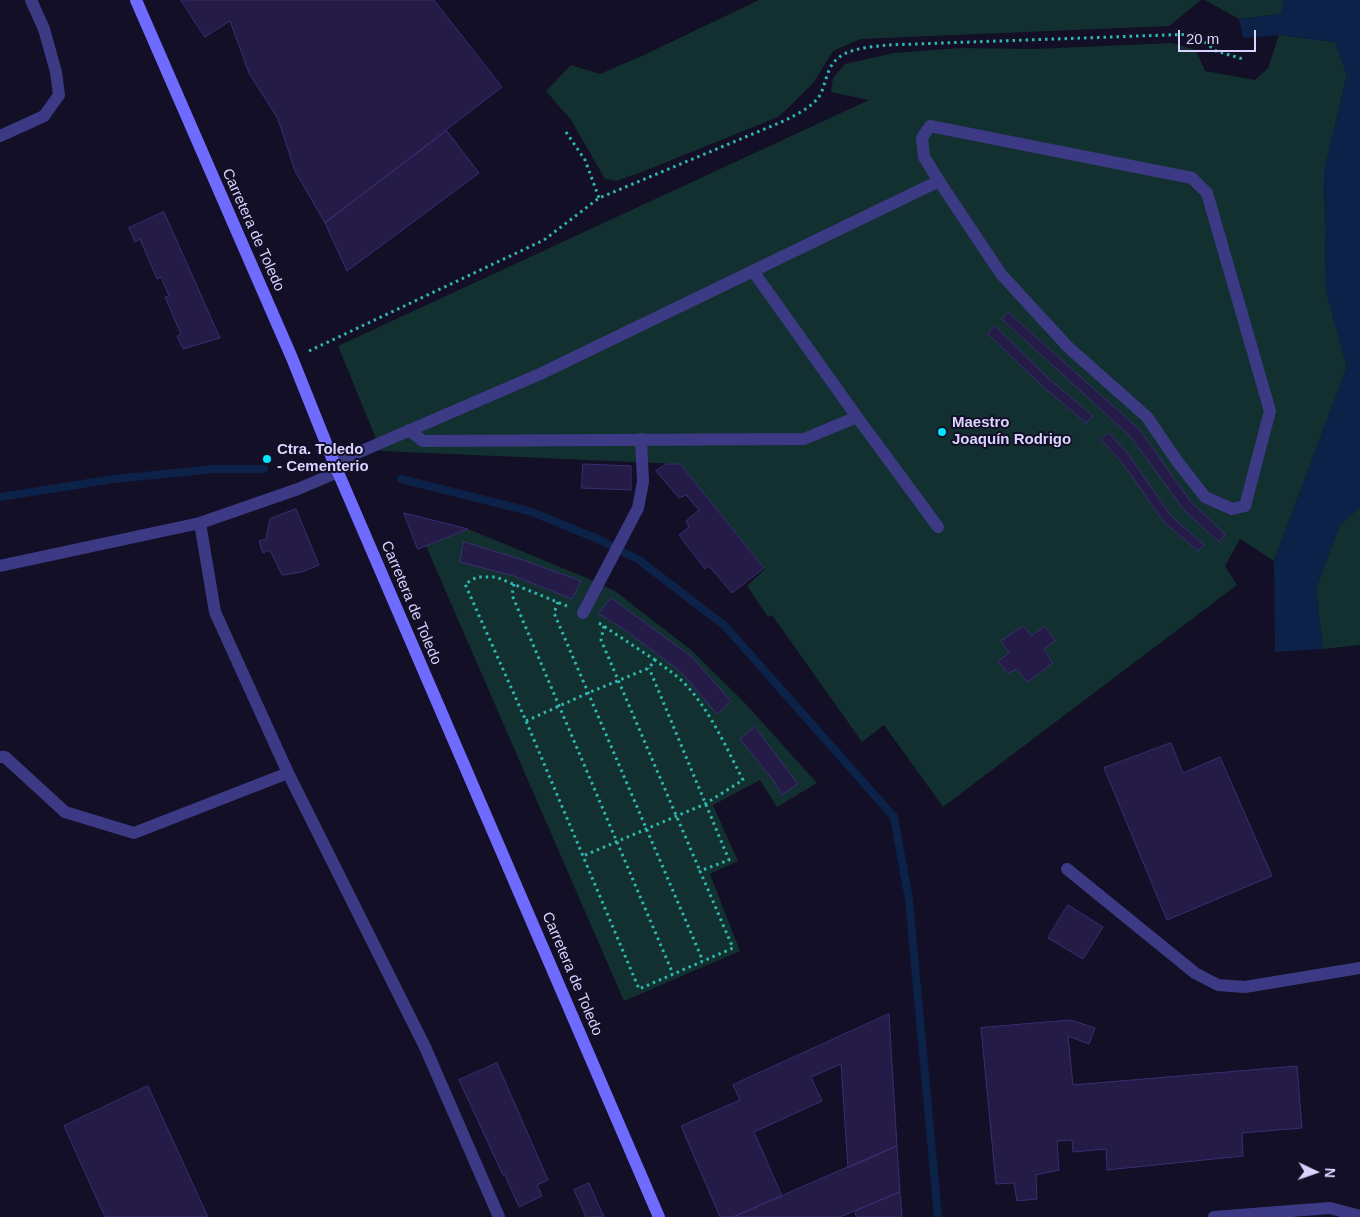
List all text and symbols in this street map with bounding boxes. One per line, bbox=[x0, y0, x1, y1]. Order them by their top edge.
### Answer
scale bar bbox=[1180, 20, 1258, 52]
text: 20 m bbox=[1186, 30, 1219, 47]
street label: Carretera de Toledo bbox=[218, 166, 288, 294]
place label: Maestro Joaquín Rodrigo bbox=[952, 414, 1071, 449]
marker: Maestro Joaquín Rodrigo bbox=[936, 426, 948, 438]
place label: Ctra. Toledo - Cementerio bbox=[277, 441, 369, 476]
marker: Ctra. Toledo - Cementerio bbox=[261, 453, 273, 465]
street label: Carretera de Toledo bbox=[377, 538, 445, 668]
street label: Carretera de Toledo bbox=[538, 909, 606, 1039]
north arrow bbox=[1290, 1147, 1340, 1197]
text: N bbox=[1322, 1167, 1338, 1178]

